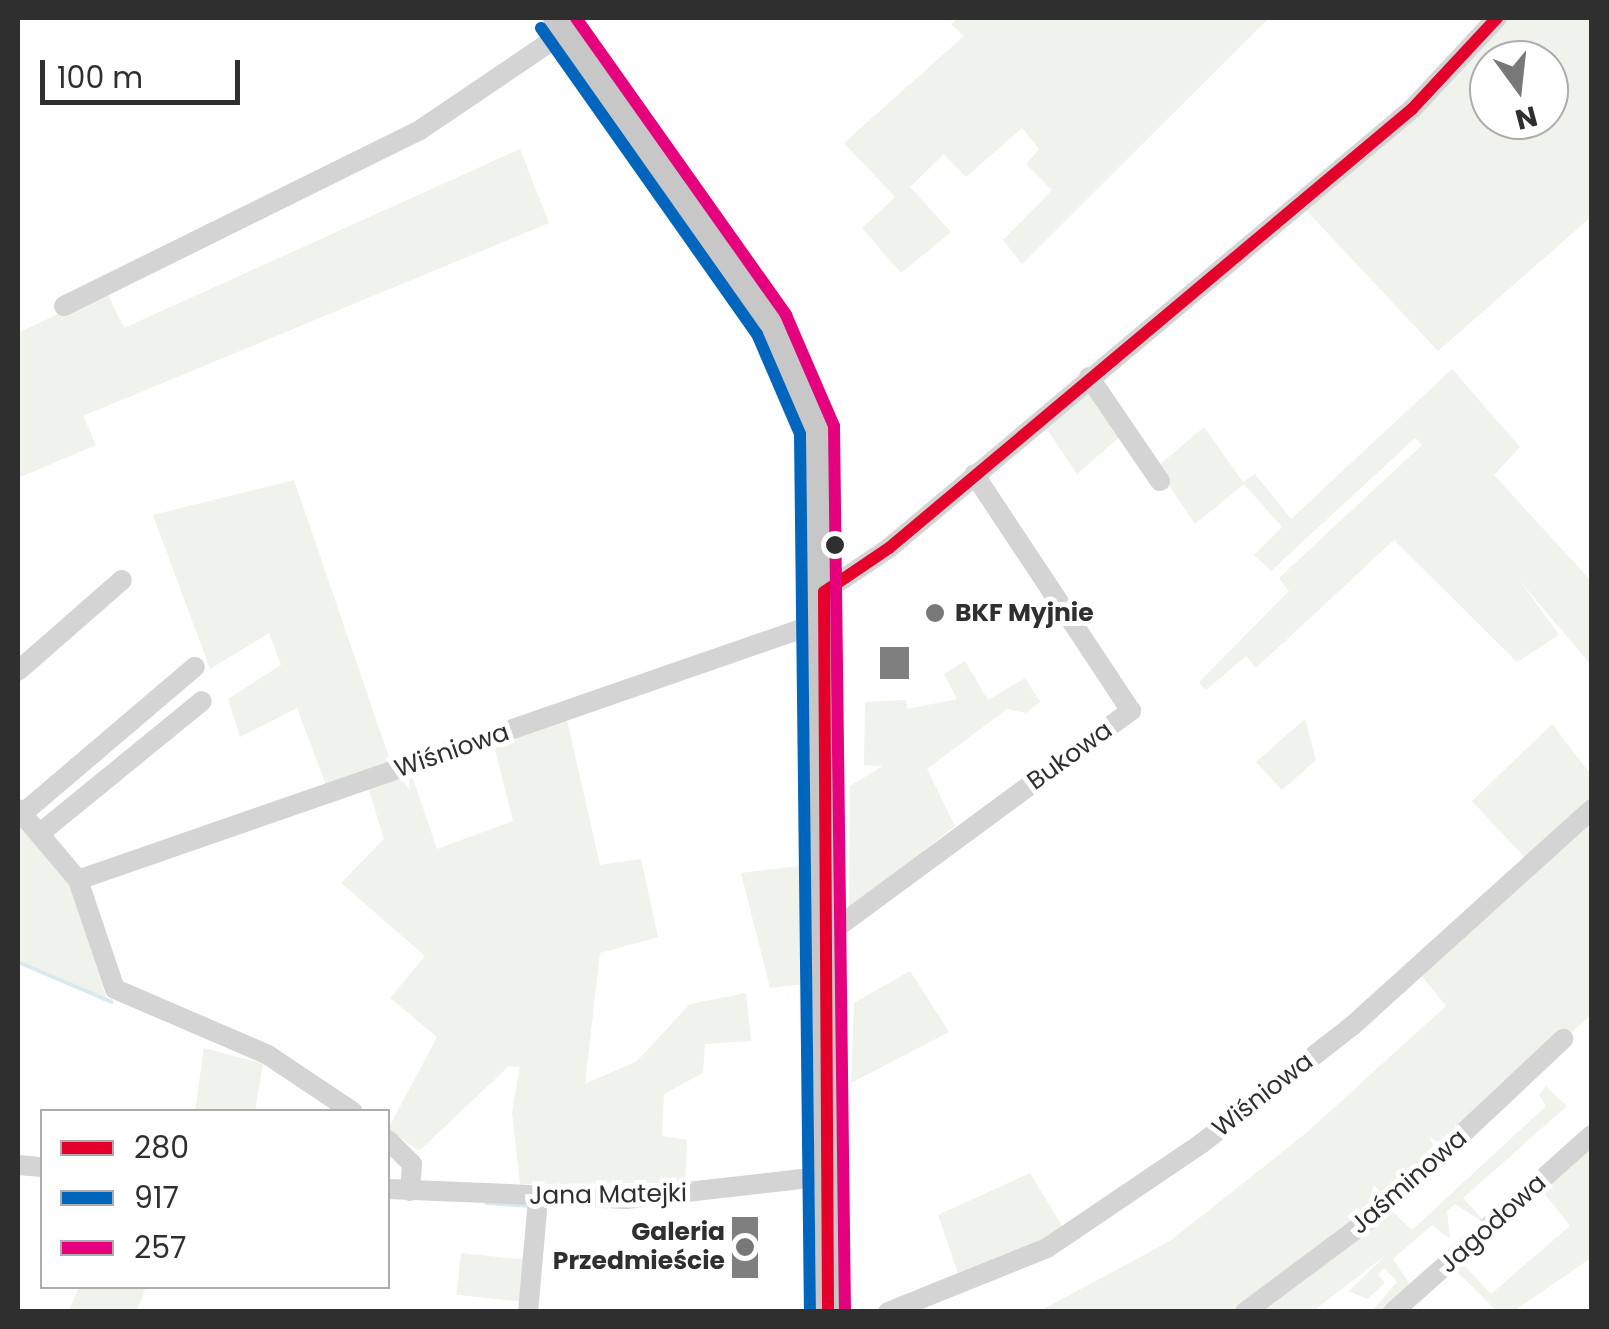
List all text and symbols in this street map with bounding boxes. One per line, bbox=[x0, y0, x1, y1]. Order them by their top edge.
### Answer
scale bar bbox=[45, 40, 245, 102]
north arrow bbox=[1469, 40, 1569, 140]
text: 100 m bbox=[57, 56, 143, 99]
text: N bbox=[1511, 96, 1542, 139]
unlabelled marker bbox=[825, 535, 845, 555]
place label: BKF Myjnie bbox=[955, 598, 1094, 628]
marker: BKF Myjnie bbox=[924, 602, 946, 624]
street label: Bukowa bbox=[1022, 715, 1118, 797]
street label: Wiśniowa bbox=[391, 717, 513, 785]
street label: Wiśniowa bbox=[1207, 1047, 1319, 1143]
legend bbox=[40, 1109, 390, 1289]
street label: Jaśminowa bbox=[1345, 1123, 1473, 1241]
text: 280 bbox=[134, 1126, 189, 1169]
street label: Jagodowa bbox=[1433, 1168, 1553, 1280]
text: 917 bbox=[134, 1176, 179, 1219]
street label: Jana Matejki bbox=[529, 1179, 687, 1211]
place label: Galeria Przedmieście bbox=[553, 1218, 725, 1277]
text: 257 bbox=[134, 1226, 186, 1269]
marker: Galeria Przedmieście bbox=[734, 1236, 756, 1258]

